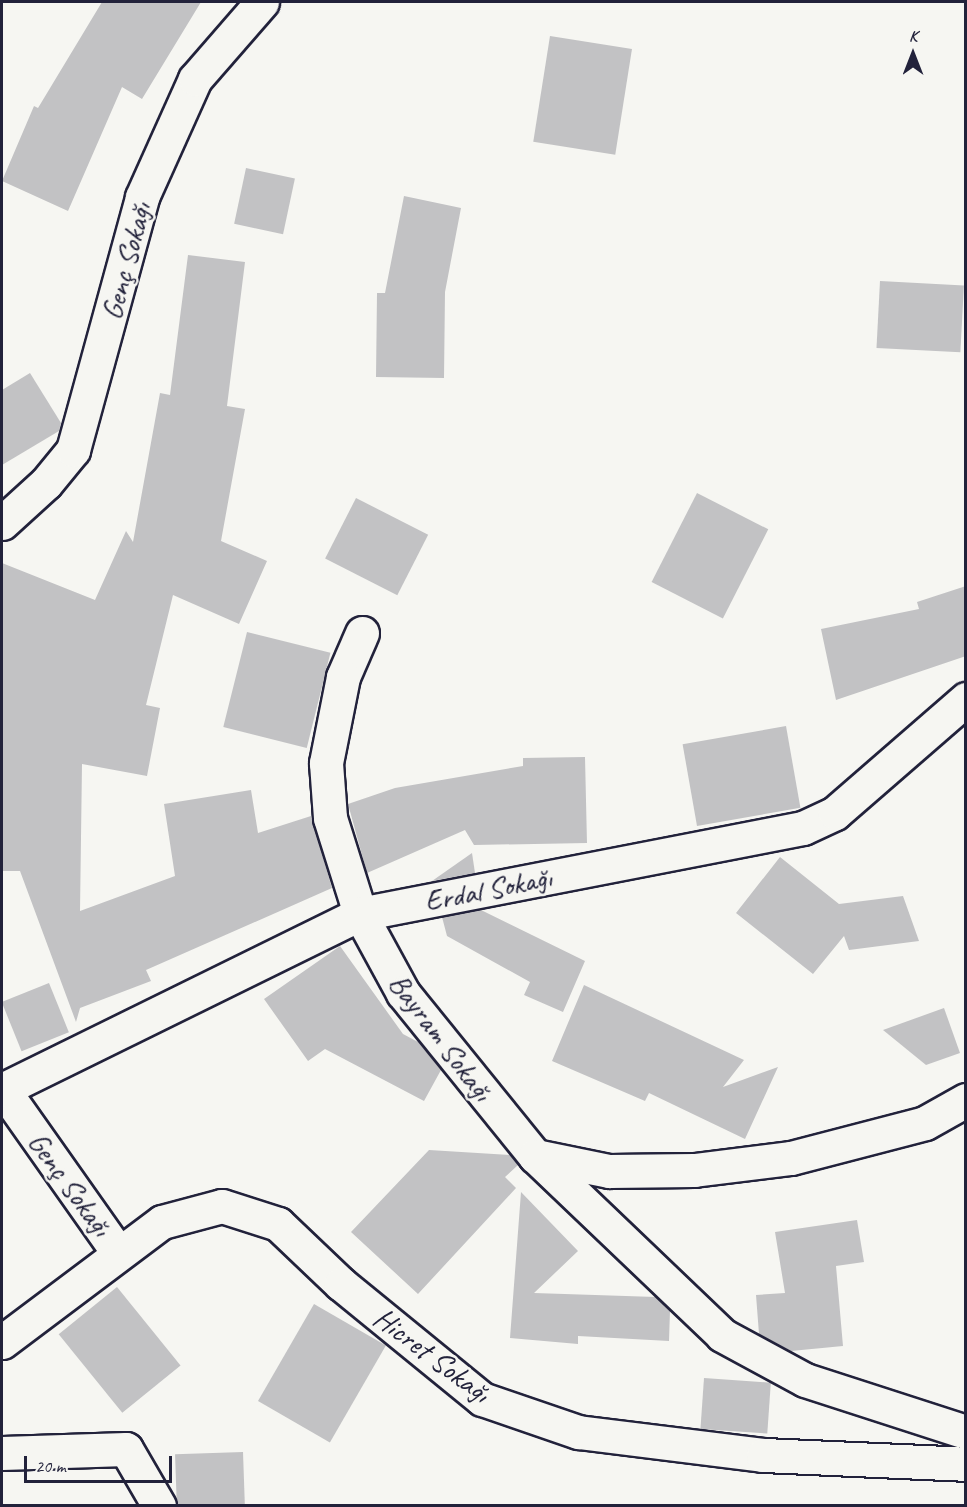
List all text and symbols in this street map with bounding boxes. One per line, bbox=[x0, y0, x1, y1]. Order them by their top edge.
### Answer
north arrow bbox=[883, 24, 943, 84]
text: K bbox=[909, 26, 917, 46]
street label: Genç Sokağı bbox=[93, 198, 159, 324]
street label: Erdal Sokağı bbox=[422, 859, 554, 919]
street label: Bayram Sokağı bbox=[382, 967, 500, 1107]
street label: Genç Sokağı bbox=[20, 1125, 120, 1243]
street label: Hicret Sokağı bbox=[367, 1300, 497, 1410]
scale bar bbox=[27, 1444, 176, 1482]
text: 20 m bbox=[35, 1455, 66, 1477]

